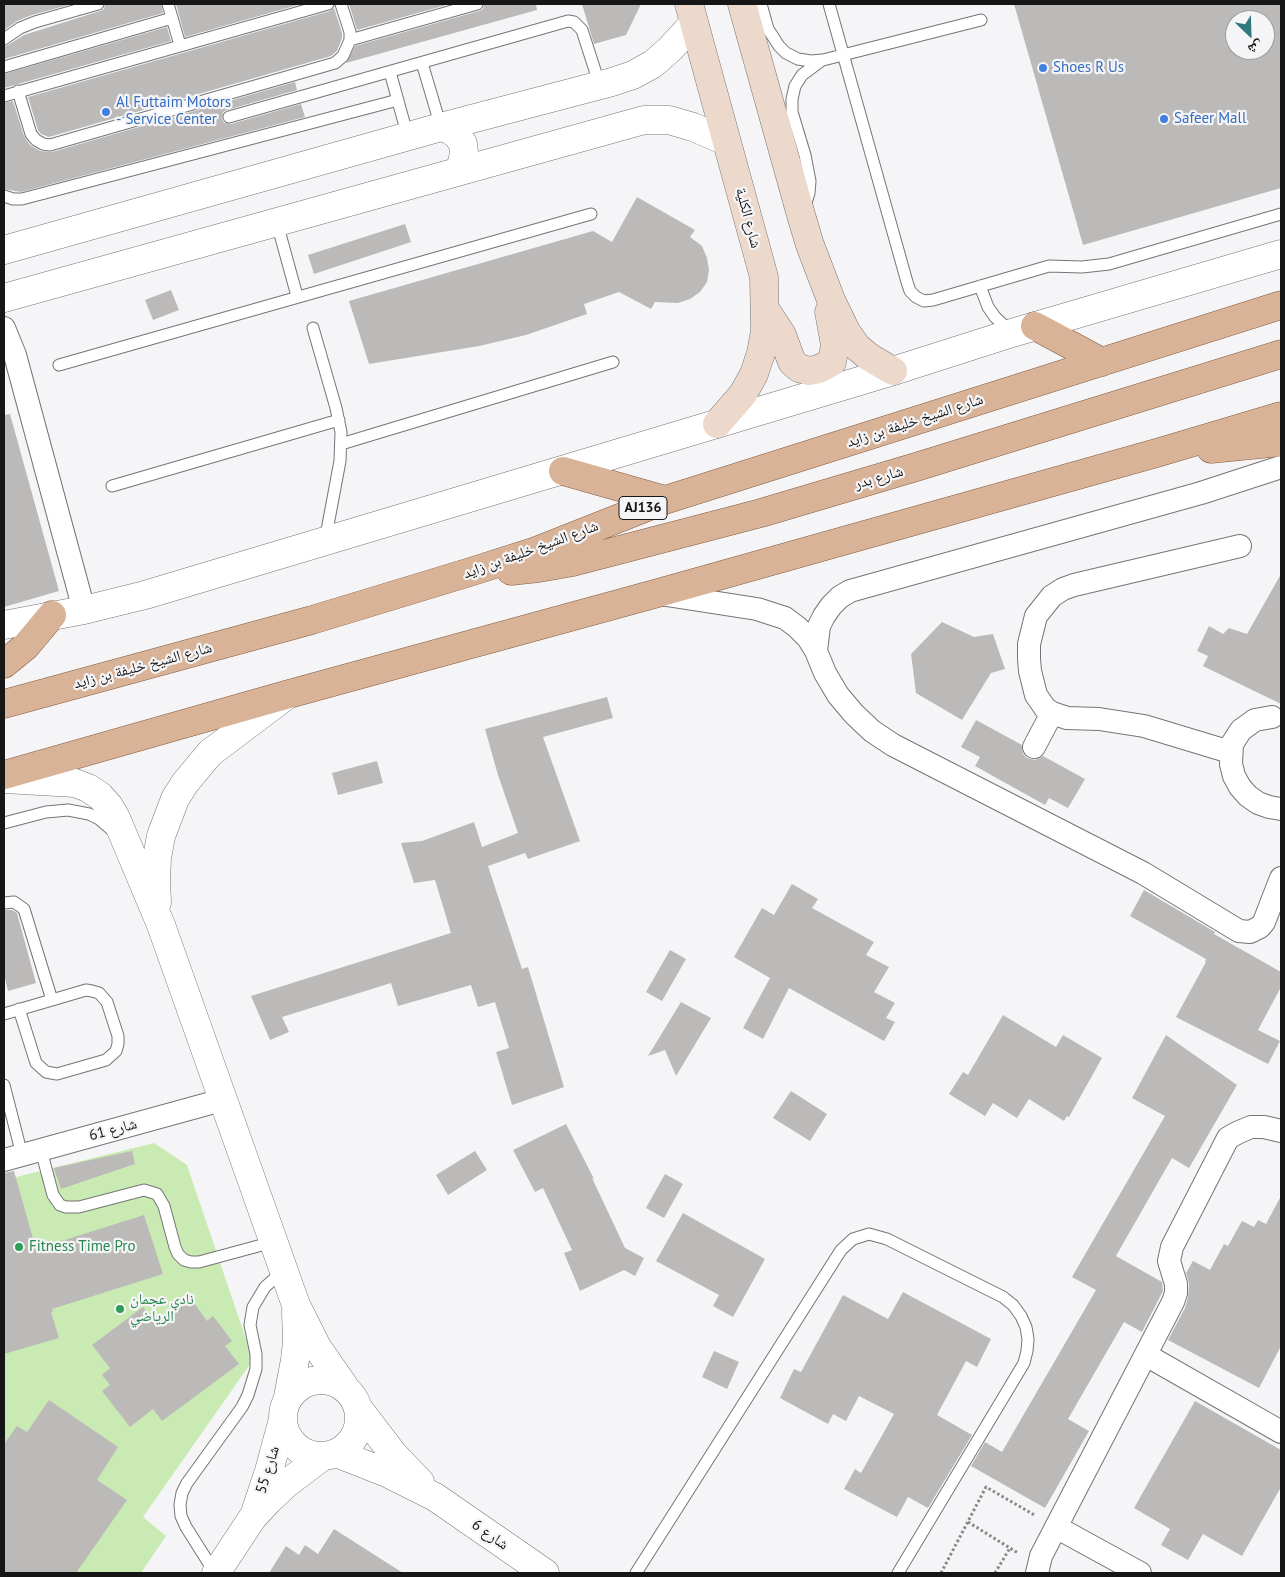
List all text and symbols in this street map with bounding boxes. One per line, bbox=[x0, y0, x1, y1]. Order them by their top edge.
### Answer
north arrow bbox=[1225, 10, 1275, 60]
text: ش bbox=[1245, 37, 1266, 59]
place label: Shoes R Us bbox=[1053, 59, 1124, 77]
marker: Shoes R Us bbox=[1037, 62, 1049, 74]
place label: Al Futtaim Motors - Service Center bbox=[116, 94, 231, 129]
marker: Al Futtaim Motors - Service Center bbox=[100, 106, 112, 118]
place label: Safeer Mall bbox=[1174, 110, 1246, 128]
marker: Safeer Mall bbox=[1158, 113, 1170, 125]
street label: شارع الكلية bbox=[731, 186, 765, 250]
street label: شارع الشيخ خليفة بن زايد bbox=[845, 390, 985, 452]
street label: شارع بدر bbox=[853, 463, 905, 493]
road number: AJ136 bbox=[619, 496, 667, 520]
street label: شارع الشيخ خليفة بن زايد bbox=[461, 517, 601, 583]
street label: شارع الشيخ خليفة بن زايد bbox=[72, 639, 214, 693]
street label: شارع 61 bbox=[87, 1115, 139, 1145]
place label: Fitness Time Pro bbox=[29, 1238, 135, 1256]
marker: Fitness Time Pro bbox=[13, 1241, 25, 1253]
place label: نادي عجمان الرياضي bbox=[130, 1291, 194, 1326]
marker: نادي عجمان الرياضي bbox=[114, 1303, 126, 1315]
street label: شارع 55 bbox=[252, 1444, 284, 1496]
street label: شارع 6 bbox=[468, 1516, 512, 1554]

